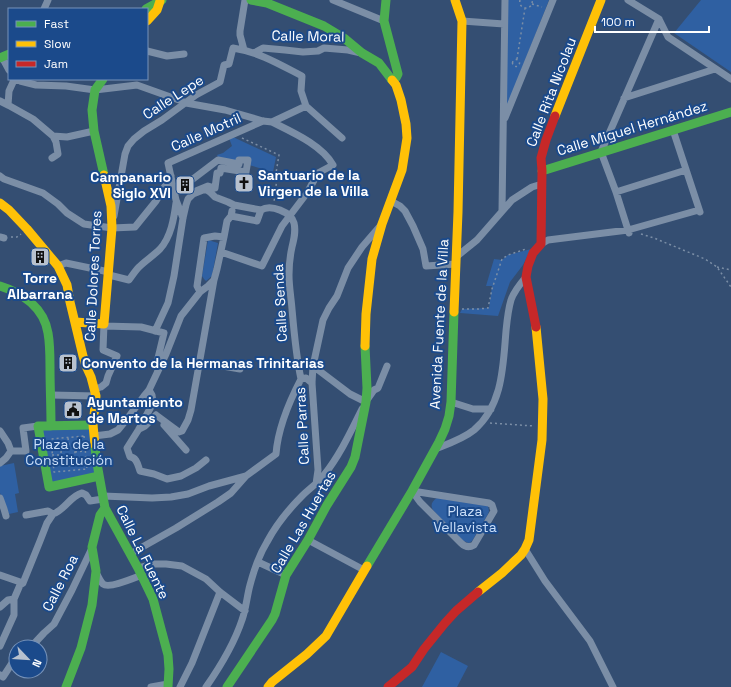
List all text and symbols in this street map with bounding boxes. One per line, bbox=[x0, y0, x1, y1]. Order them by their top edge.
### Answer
legend bbox=[8, 8, 148, 80]
scale bar bbox=[595, 8, 709, 34]
text: 100 m bbox=[601, 14, 635, 30]
text: Fast bbox=[44, 16, 69, 32]
street label: Calle Moral bbox=[271, 26, 345, 46]
street label: Calle Rita Nicolau bbox=[522, 35, 580, 149]
text: Slow bbox=[44, 36, 71, 52]
text: Jam bbox=[44, 56, 68, 72]
street label: Calle Lepe bbox=[139, 71, 207, 123]
street label: Calle Miguel Hernández bbox=[555, 97, 709, 159]
street label: Calle Motril bbox=[168, 109, 244, 155]
place label: Santuario de la Virgen de la Villa bbox=[258, 166, 369, 200]
place label: Campanario Siglo XVI bbox=[90, 168, 171, 202]
church icon: Santuario de la Virgen de la Villa bbox=[233, 172, 255, 194]
building icon: Campanario Siglo XVI bbox=[174, 174, 196, 196]
street label: Calle Dolores Torres bbox=[81, 210, 105, 342]
street label: Avenida Fuente de la Villa bbox=[426, 238, 452, 410]
building icon: Torre Albarrana bbox=[29, 246, 51, 268]
street label: Calle Senda bbox=[269, 263, 291, 343]
place label: Torre Albarrana bbox=[7, 269, 73, 303]
building icon: Convento de la Hermanas Trinitarias bbox=[57, 352, 79, 374]
place label: Convento de la Hermanas Trinitarias bbox=[82, 354, 324, 372]
street label: Calle Parras bbox=[291, 387, 313, 465]
place label: Ayuntamiento de Martos bbox=[87, 393, 183, 427]
public building icon: Ayuntamiento de Martos bbox=[62, 399, 84, 421]
park label: Plaza de la Constitución bbox=[25, 435, 113, 469]
street label: Calle Las Huertas bbox=[266, 467, 340, 577]
street label: Calle La Fuente bbox=[112, 502, 174, 602]
park label: Plaza Vellavista bbox=[433, 502, 497, 536]
street label: Calle Roa bbox=[38, 552, 82, 614]
north arrow bbox=[8, 639, 48, 679]
text: N bbox=[29, 657, 45, 670]

